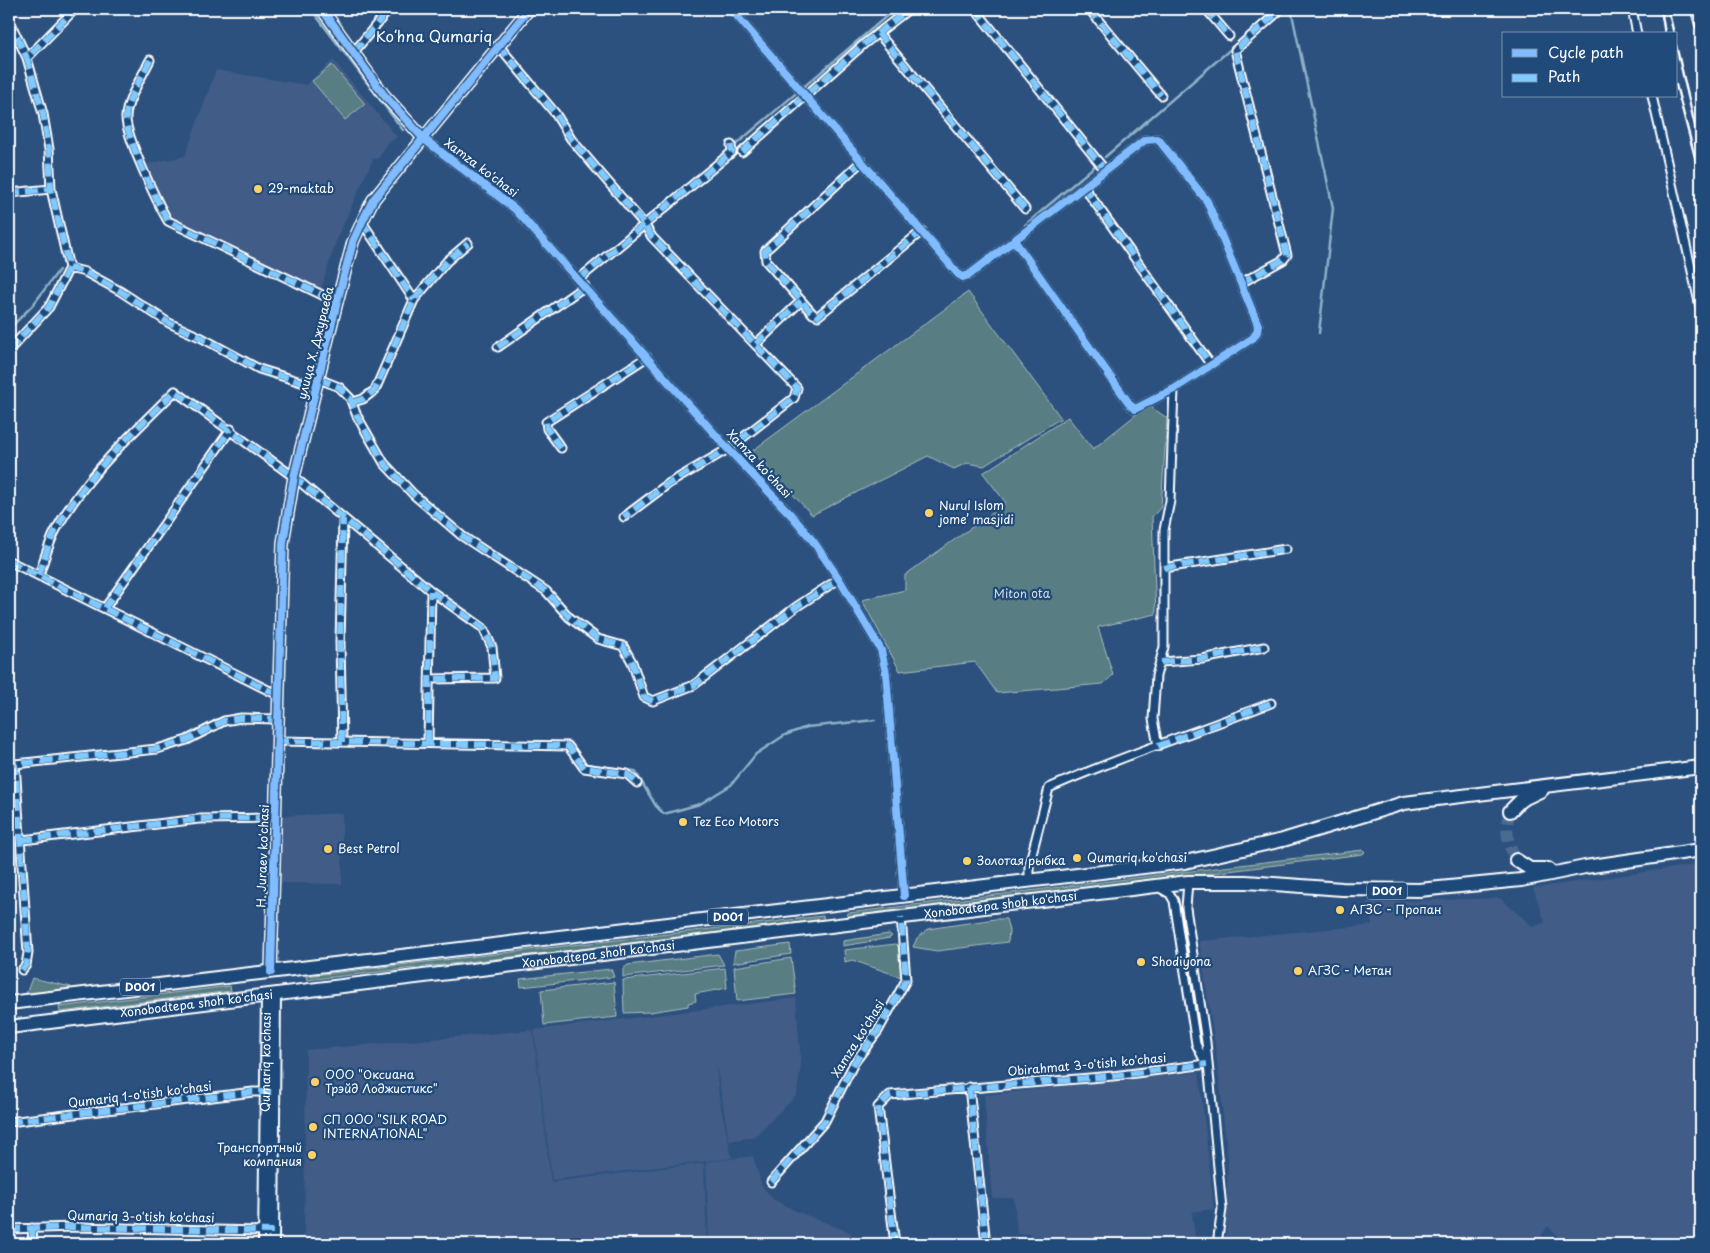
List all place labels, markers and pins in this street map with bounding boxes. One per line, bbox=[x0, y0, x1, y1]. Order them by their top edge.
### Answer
place label: 29-maktab bbox=[268, 179, 334, 197]
marker: 29-maktab bbox=[252, 183, 264, 195]
place label: Nurul Islom jome’ masjidi bbox=[937, 496, 1014, 528]
marker: Nurul Islom jome’ masjidi bbox=[923, 507, 935, 519]
place label: Tez Eco Motors bbox=[693, 812, 779, 830]
marker: Tez Eco Motors bbox=[677, 816, 689, 828]
place label: Best Petrol bbox=[338, 839, 400, 857]
marker: Best Petrol bbox=[322, 843, 334, 855]
place label: Qumariq ko'chasi bbox=[1087, 848, 1187, 866]
place label: Золотая рыбка bbox=[977, 851, 1066, 869]
marker: Qumariq ko'chasi bbox=[1071, 852, 1083, 864]
marker: Золотая рыбка bbox=[961, 855, 973, 867]
place label: АГЗС - Пропан bbox=[1350, 900, 1441, 918]
marker: АГЗС - Пропан bbox=[1334, 904, 1346, 916]
place label: Shodiyona bbox=[1151, 952, 1211, 970]
marker: Shodiyona bbox=[1135, 956, 1147, 968]
place label: АГЗС - Метан bbox=[1308, 961, 1392, 979]
marker: АГЗС - Метан bbox=[1292, 965, 1304, 977]
place label: ООО "Оксиана Трэйд Лоджистикс" bbox=[325, 1065, 438, 1097]
marker: ООО "Оксиана Трэйд Лоджистикс" bbox=[309, 1076, 321, 1088]
place label: СП ООО "SILK ROAD INTERNATIONAL" bbox=[323, 1110, 447, 1142]
marker: СП ООО "SILK ROAD INTERNATIONAL" bbox=[307, 1121, 319, 1133]
place label: Транспортный компания bbox=[217, 1138, 302, 1170]
marker: Транспортный компания bbox=[306, 1149, 318, 1161]

